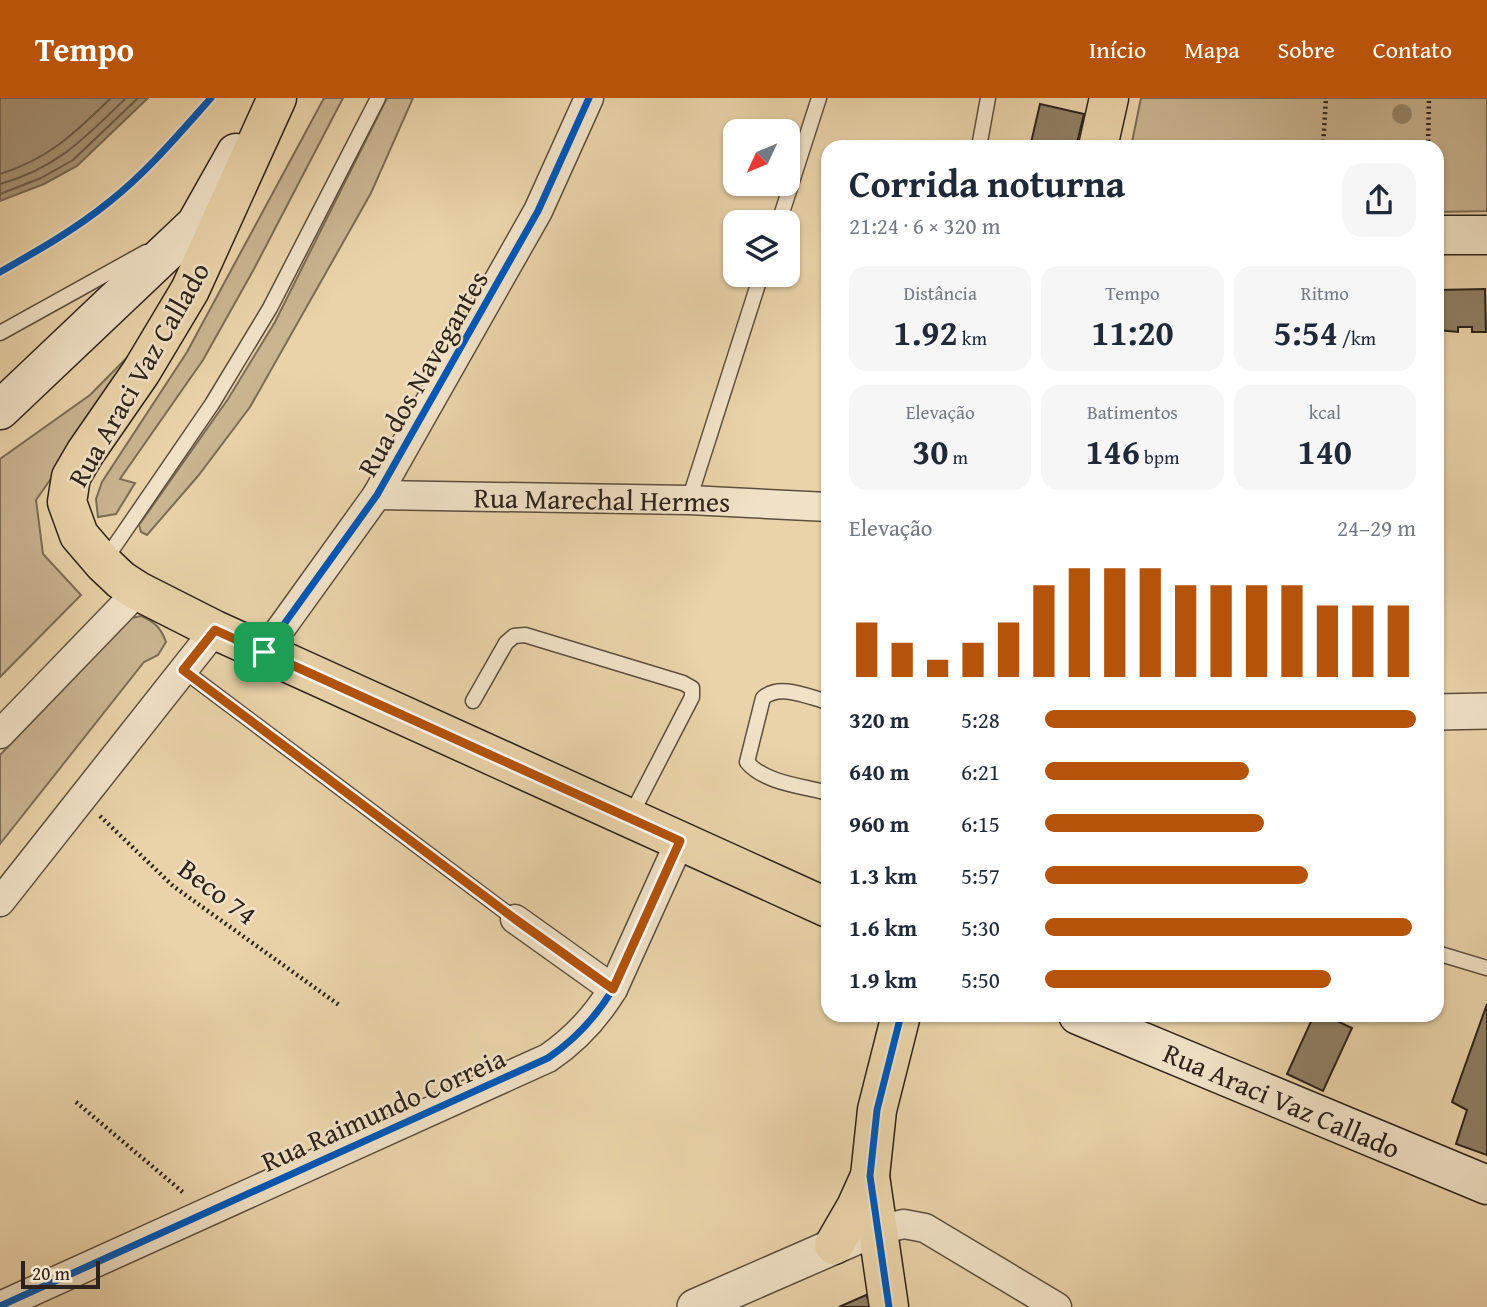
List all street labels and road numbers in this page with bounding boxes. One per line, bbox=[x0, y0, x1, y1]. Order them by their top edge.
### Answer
street label: Rua Araci Vaz Callado bbox=[57, 254, 219, 494]
street label: Rua dos Navegantes bbox=[346, 262, 498, 484]
street label: Rua Marechal Hermes bbox=[473, 476, 731, 522]
street label: Beco 74 bbox=[170, 848, 266, 934]
street label: Rua Araci Vaz Callado bbox=[1157, 1032, 1407, 1168]
street label: Rua Raimundo Correia bbox=[254, 1036, 512, 1181]

